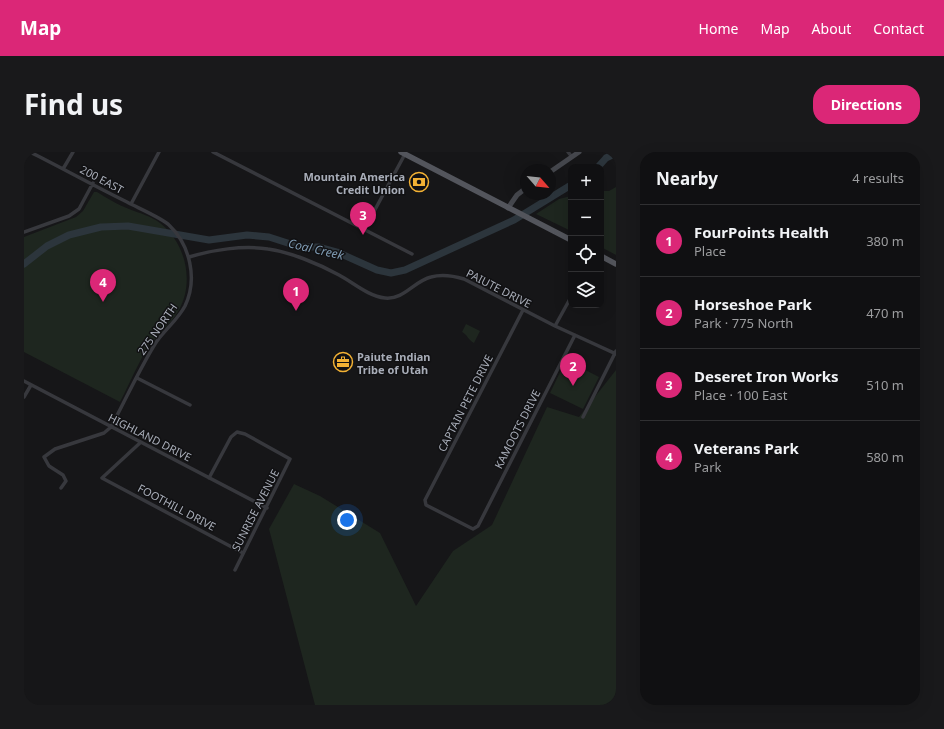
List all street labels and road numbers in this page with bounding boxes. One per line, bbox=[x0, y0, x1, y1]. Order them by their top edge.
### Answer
street label: 200 EAST bbox=[78, 161, 126, 197]
street label: PAIUTE DRIVE bbox=[464, 265, 534, 311]
street label: 275 NORTH bbox=[134, 300, 180, 358]
street label: CAPTAIN PETE DRIVE bbox=[434, 352, 496, 454]
street label: KAMOOTS DRIVE bbox=[491, 387, 543, 471]
street label: HIGHLAND DRIVE bbox=[106, 410, 194, 464]
street label: SUNRISE AVENUE bbox=[228, 467, 282, 553]
street label: FOOTHILL DRIVE bbox=[135, 480, 219, 534]

